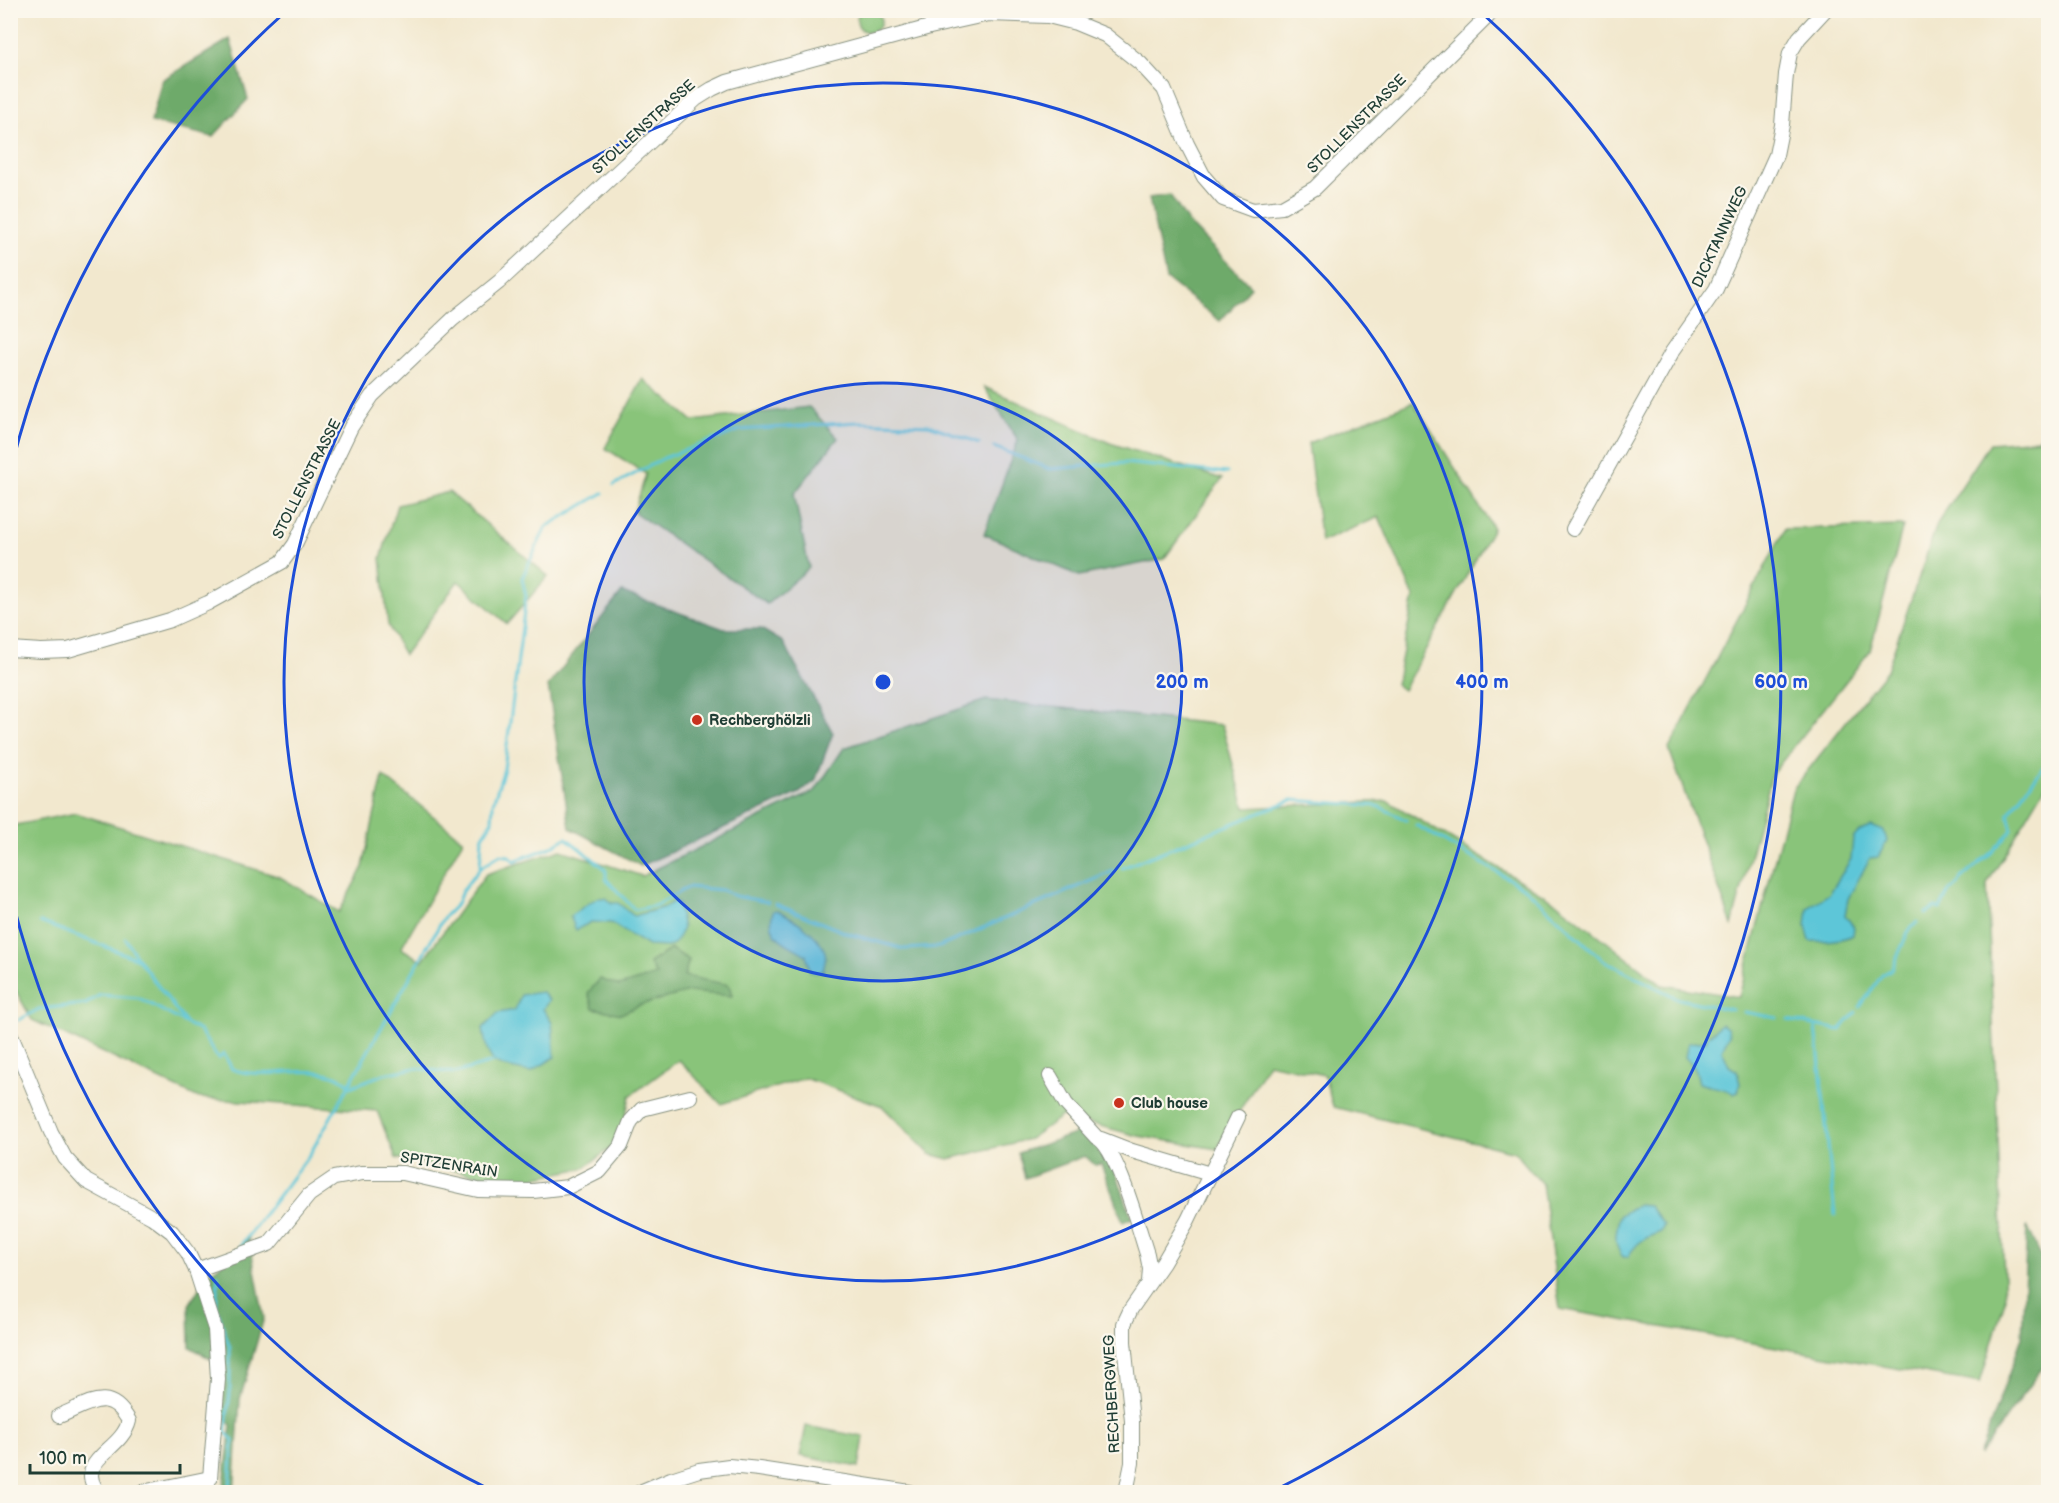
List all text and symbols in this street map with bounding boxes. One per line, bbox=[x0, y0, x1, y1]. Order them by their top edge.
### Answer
street label: STOLLENSTRASSE bbox=[1303, 70, 1411, 178]
street label: STOLLENSTRASSE bbox=[588, 76, 700, 178]
street label: DICKTANNWEG bbox=[1688, 183, 1752, 291]
street label: STOLLENSTRASSE bbox=[268, 416, 346, 542]
centre of rings bbox=[873, 672, 893, 692]
text: 200 m bbox=[1155, 672, 1209, 693]
text: 400 m bbox=[1455, 672, 1509, 693]
text: 600 m bbox=[1754, 672, 1808, 693]
place label: Rechberghölzli bbox=[709, 711, 811, 730]
marker: Rechberghölzli bbox=[690, 713, 704, 727]
place label: Club house bbox=[1131, 1094, 1208, 1113]
marker: Club house bbox=[1112, 1096, 1126, 1110]
street label: SPITZENRAIN bbox=[399, 1148, 499, 1182]
street label: RECHBERGWEG bbox=[1099, 1334, 1125, 1454]
scale bar bbox=[30, 1437, 180, 1475]
text: 100 m bbox=[39, 1448, 87, 1469]

